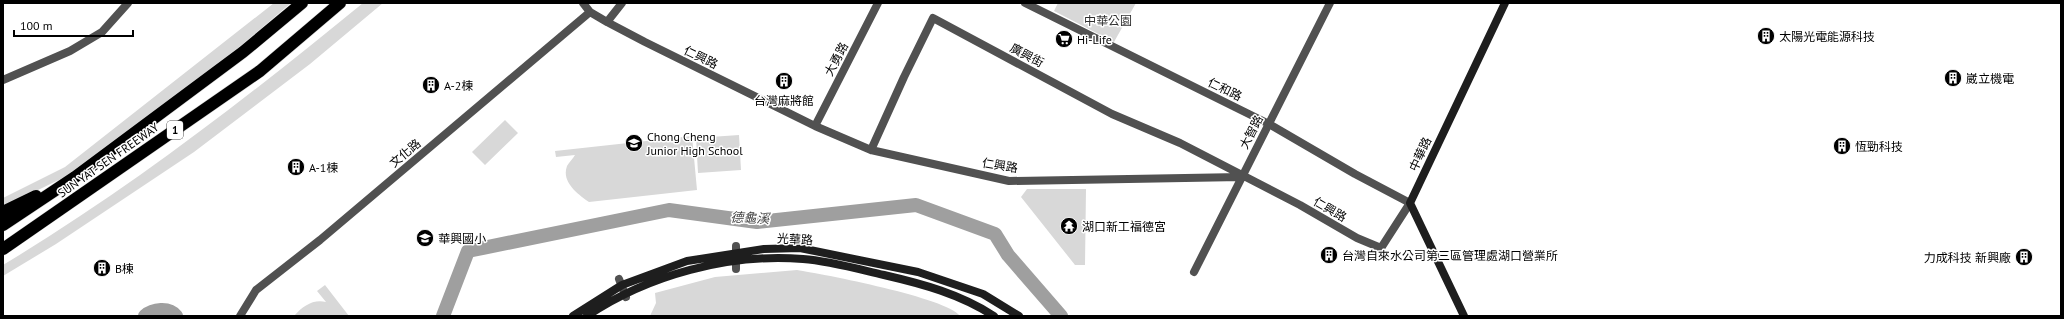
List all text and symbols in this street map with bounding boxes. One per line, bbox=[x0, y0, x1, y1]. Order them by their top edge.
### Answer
scale bar bbox=[14, 12, 133, 38]
park label: 中華公園 bbox=[1084, 13, 1132, 28]
text: 100 m bbox=[20, 18, 53, 33]
building icon: 太陽光電能源科技 bbox=[1756, 26, 1776, 46]
supermarket icon: Hi-Life bbox=[1054, 29, 1074, 49]
place label: 太陽光電能源科技 bbox=[1779, 29, 1875, 44]
place label: Hi-Life bbox=[1077, 32, 1112, 47]
street label: 大勇路 bbox=[821, 40, 851, 78]
street label: 廣興街 bbox=[1008, 40, 1046, 70]
street label: 仁興路 bbox=[682, 42, 720, 72]
building icon: 崴立機電 bbox=[1943, 68, 1963, 88]
building icon: 台灣麻將館 bbox=[774, 71, 794, 91]
place label: 崴立機電 bbox=[1966, 71, 2014, 86]
street label: 仁和路 bbox=[1206, 74, 1244, 104]
building icon: A-2棟 bbox=[421, 75, 441, 95]
place label: A-2棟 bbox=[444, 78, 473, 93]
place label: 台灣麻將館 bbox=[754, 93, 814, 108]
street label: 大智路 bbox=[1236, 113, 1266, 151]
street label: SUN YAT-SEN FREEWAY bbox=[55, 119, 162, 201]
road number: 1 bbox=[167, 121, 183, 139]
place label: Chong Cheng Junior High School bbox=[646, 129, 743, 158]
school or university icon: Chong Cheng Junior High School bbox=[624, 133, 644, 153]
street label: 中華路 bbox=[1406, 135, 1434, 173]
street label: 文化路 bbox=[386, 136, 424, 170]
building icon: 恆勁科技 bbox=[1832, 136, 1852, 156]
place label: 恆勁科技 bbox=[1855, 139, 1903, 154]
street label: 仁興路 bbox=[981, 155, 1019, 175]
building icon: A-1棟 bbox=[286, 157, 306, 177]
place label: A-1棟 bbox=[309, 160, 338, 175]
street label: 仁興路 bbox=[1311, 194, 1349, 224]
water label: 德龜溪 bbox=[730, 209, 772, 227]
temple icon: 湖口新工福德宮 bbox=[1059, 216, 1079, 236]
place label: 湖口新工福德宮 bbox=[1082, 219, 1166, 234]
school or university icon: 華興國小 bbox=[415, 228, 435, 248]
place label: 華興國小 bbox=[438, 231, 486, 246]
street label: 光華路 bbox=[777, 231, 813, 247]
building icon: 台灣自來水公司第三區管理處湖口營業所 bbox=[1319, 245, 1339, 265]
building icon: 力成科技 新興廠 bbox=[2014, 247, 2034, 267]
place label: 台灣自來水公司第三區管理處湖口營業所 bbox=[1342, 248, 1558, 263]
place label: 力成科技 新興廠 bbox=[1924, 250, 2011, 265]
building icon: B棟 bbox=[92, 258, 112, 278]
place label: B棟 bbox=[115, 261, 134, 276]

